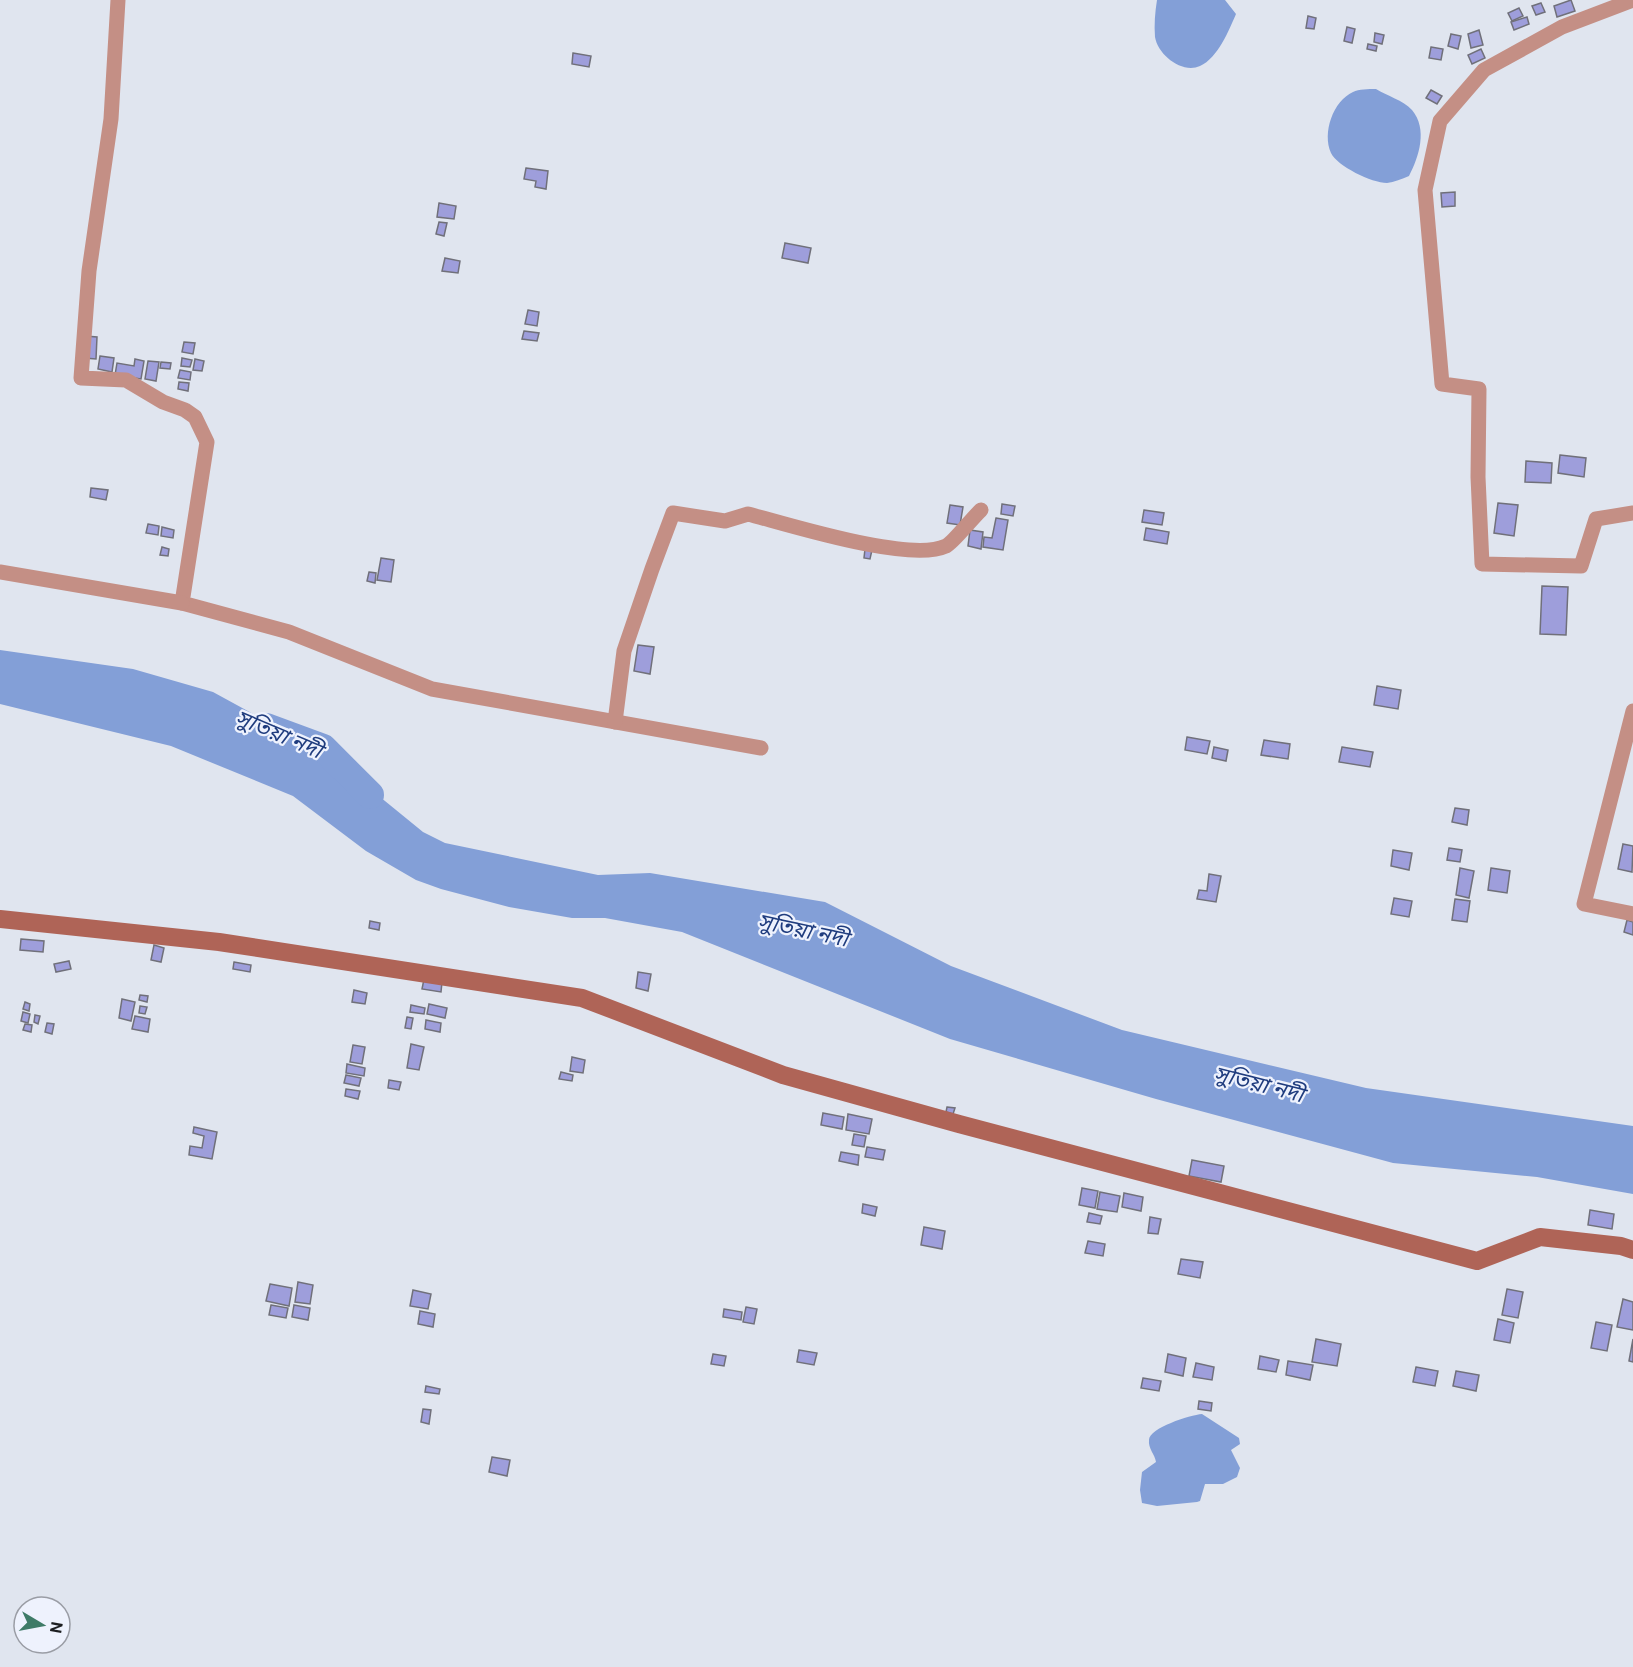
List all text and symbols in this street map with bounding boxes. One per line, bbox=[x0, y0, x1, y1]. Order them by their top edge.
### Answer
water label: সুতিয়া নদী bbox=[232, 705, 330, 766]
water label: সুতিয়া নদী bbox=[755, 908, 854, 954]
water label: সুতিয়া নদী bbox=[1211, 1061, 1310, 1109]
north arrow bbox=[12, 1595, 72, 1655]
text: N bbox=[46, 1620, 67, 1635]

